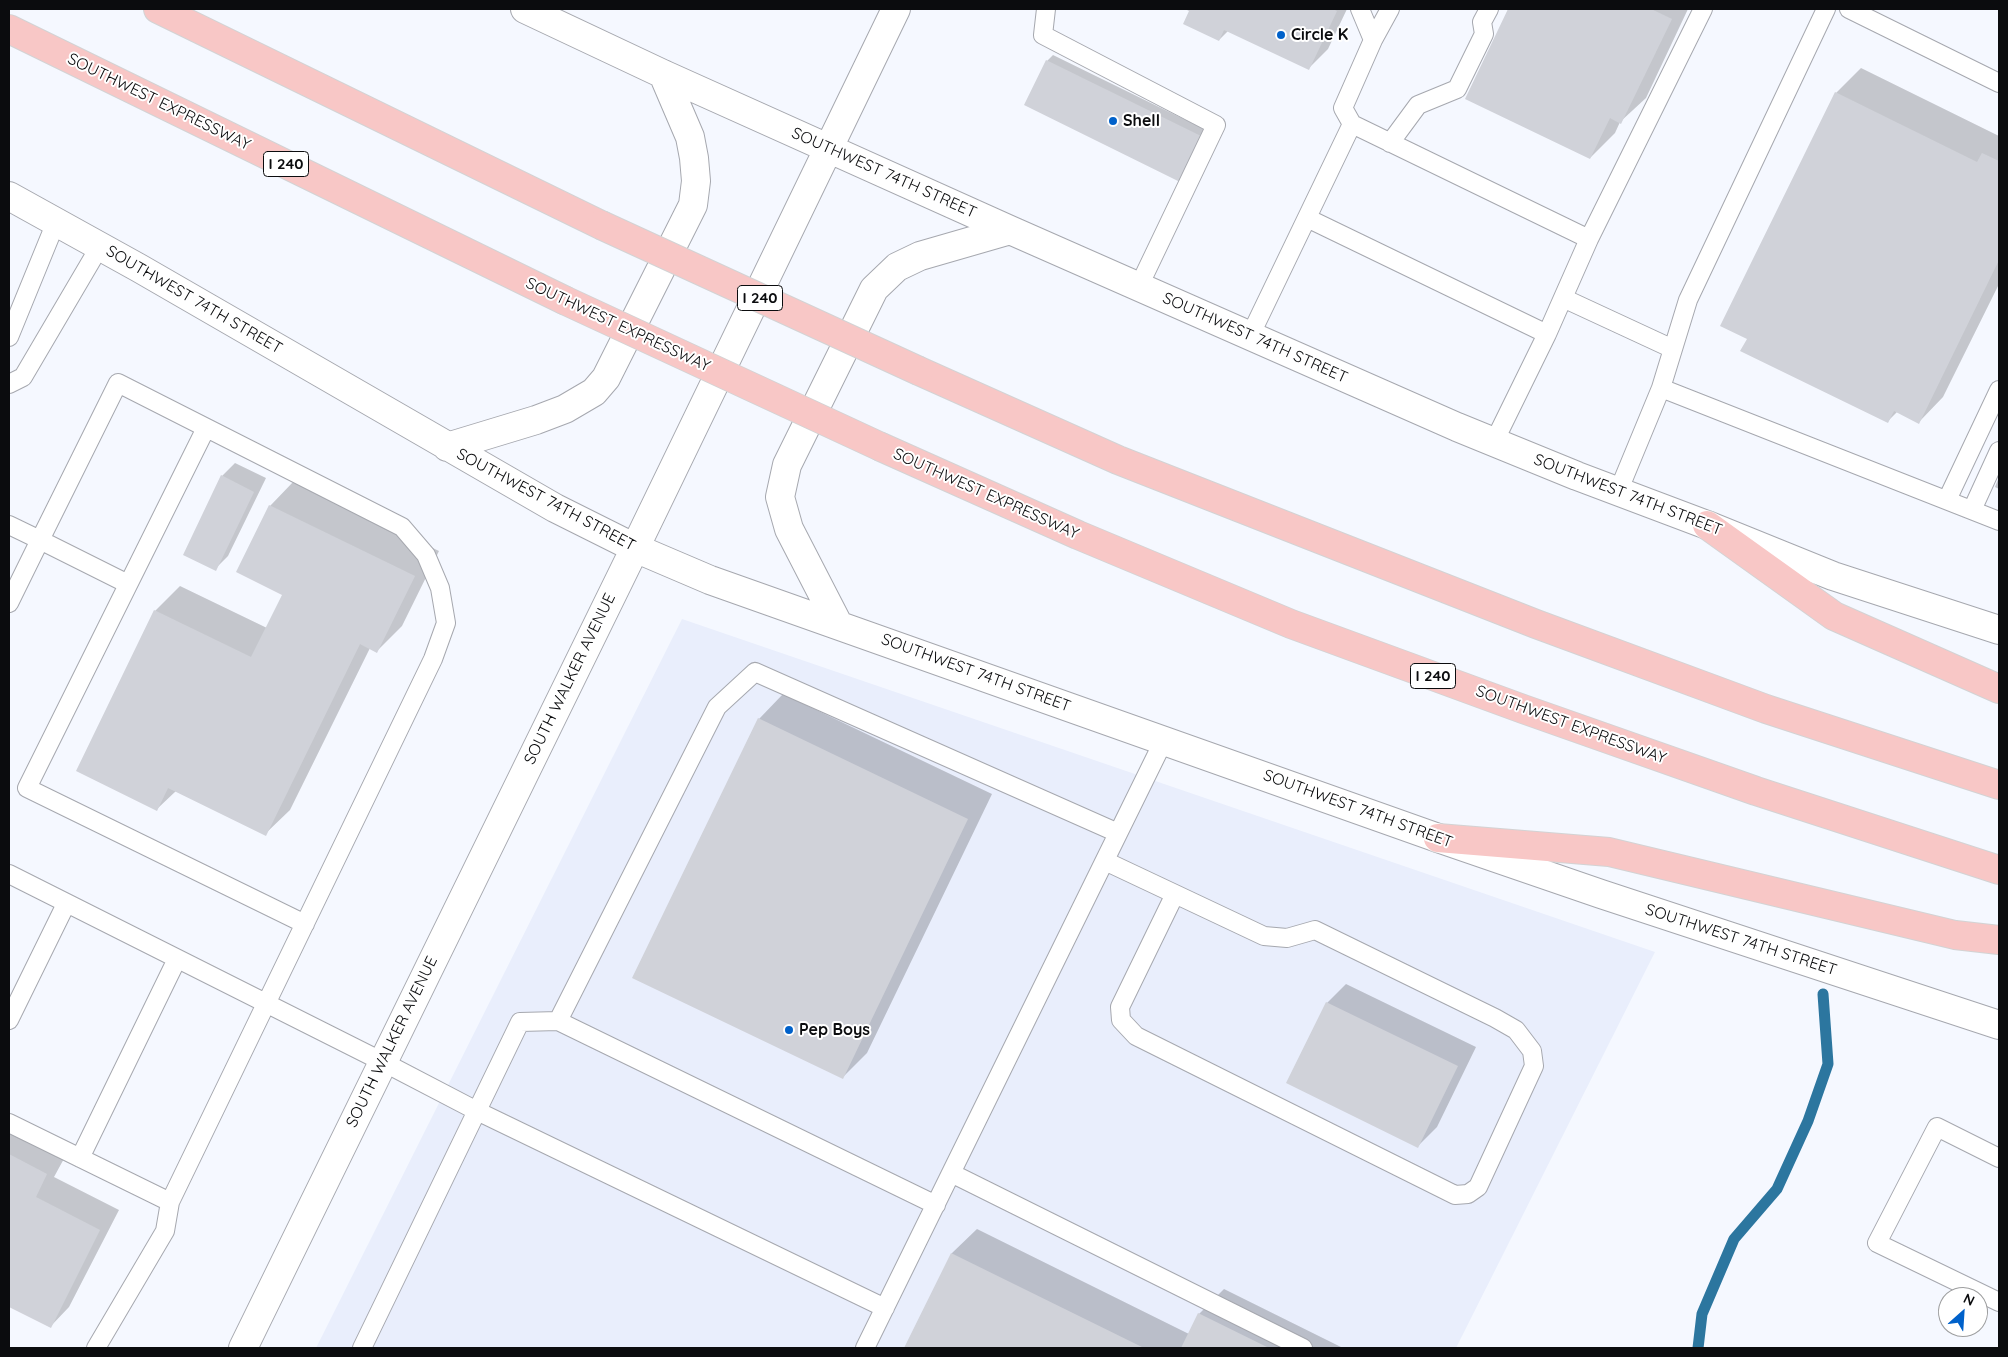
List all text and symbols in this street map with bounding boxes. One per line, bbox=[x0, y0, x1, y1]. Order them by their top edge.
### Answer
place label: Circle K bbox=[1291, 25, 1348, 45]
marker: Circle K bbox=[1275, 29, 1287, 41]
street label: SOUTHWEST EXPRESSWAY bbox=[64, 49, 254, 155]
place label: Shell bbox=[1123, 111, 1160, 131]
marker: Shell bbox=[1107, 115, 1119, 127]
street label: SOUTHWEST 74TH STREET bbox=[789, 124, 979, 222]
road number: I 240 bbox=[264, 152, 308, 176]
street label: SOUTHWEST 74TH STREET bbox=[103, 242, 285, 358]
street label: SOUTHWEST EXPRESSWAY bbox=[523, 274, 713, 376]
road number: I 240 bbox=[738, 286, 782, 310]
street label: SOUTHWEST 74TH STREET bbox=[1160, 289, 1350, 387]
street label: SOUTHWEST EXPRESSWAY bbox=[890, 444, 1082, 544]
street label: SOUTHWEST 74TH STREET bbox=[453, 445, 639, 555]
street label: SOUTHWEST 74TH STREET bbox=[1531, 450, 1725, 540]
street label: SOUTH WALKER AVENUE bbox=[520, 590, 620, 768]
street label: SOUTHWEST 74TH STREET bbox=[879, 630, 1073, 716]
road number: I 240 bbox=[1410, 664, 1456, 688]
street label: SOUTHWEST EXPRESSWAY bbox=[1473, 682, 1669, 768]
street label: SOUTHWEST 74TH STREET bbox=[1261, 766, 1455, 852]
street label: SOUTHWEST 74TH STREET bbox=[1643, 900, 1839, 980]
street label: SOUTH WALKER AVENUE bbox=[342, 953, 442, 1131]
place label: Pep Boys bbox=[799, 1020, 870, 1040]
marker: Pep Boys bbox=[783, 1024, 795, 1036]
north arrow bbox=[1938, 1287, 1988, 1337]
text: N bbox=[1961, 1289, 1978, 1310]

